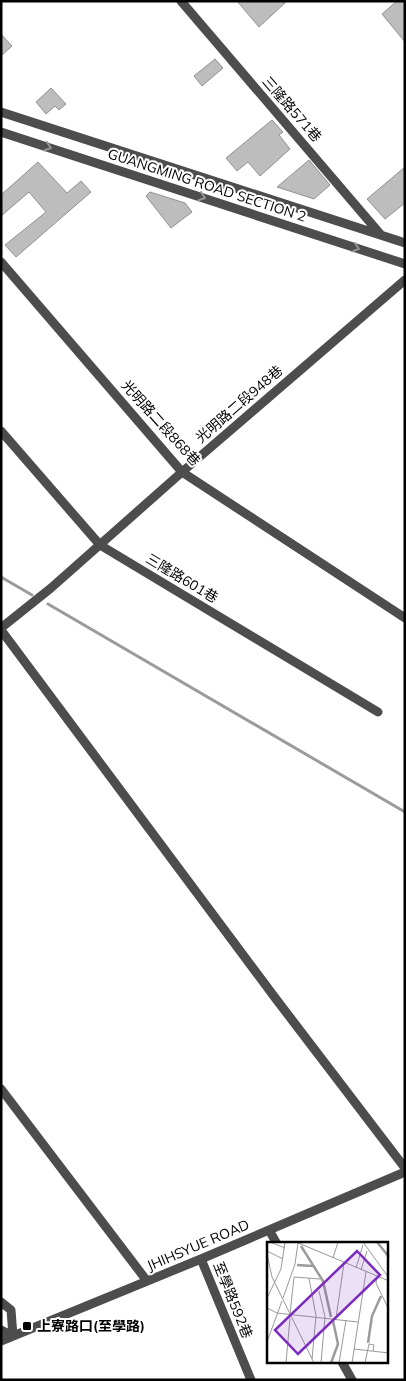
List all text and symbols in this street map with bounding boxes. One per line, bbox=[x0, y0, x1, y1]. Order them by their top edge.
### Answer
street label: 三隆路571巷 bbox=[259, 72, 325, 146]
one-way arrow bbox=[43, 141, 51, 151]
street label: GUANGMING ROAD SECTION 2 bbox=[105, 144, 309, 226]
one-way arrow bbox=[197, 192, 206, 202]
one-way arrow bbox=[352, 242, 360, 252]
street label: 光明路二段948巷 bbox=[192, 361, 286, 447]
street label: 光明路二段868巷 bbox=[118, 376, 204, 470]
street label: 三隆路601巷 bbox=[143, 549, 221, 607]
street label: JHIHSYUE ROAD bbox=[144, 1215, 252, 1275]
inset map bbox=[267, 1242, 388, 1364]
street label: 至學路592巷 bbox=[209, 1259, 257, 1341]
place label: 上寮路口(至學路) bbox=[37, 1317, 145, 1335]
marker: 上寮路口(至學路) bbox=[21, 1320, 33, 1332]

